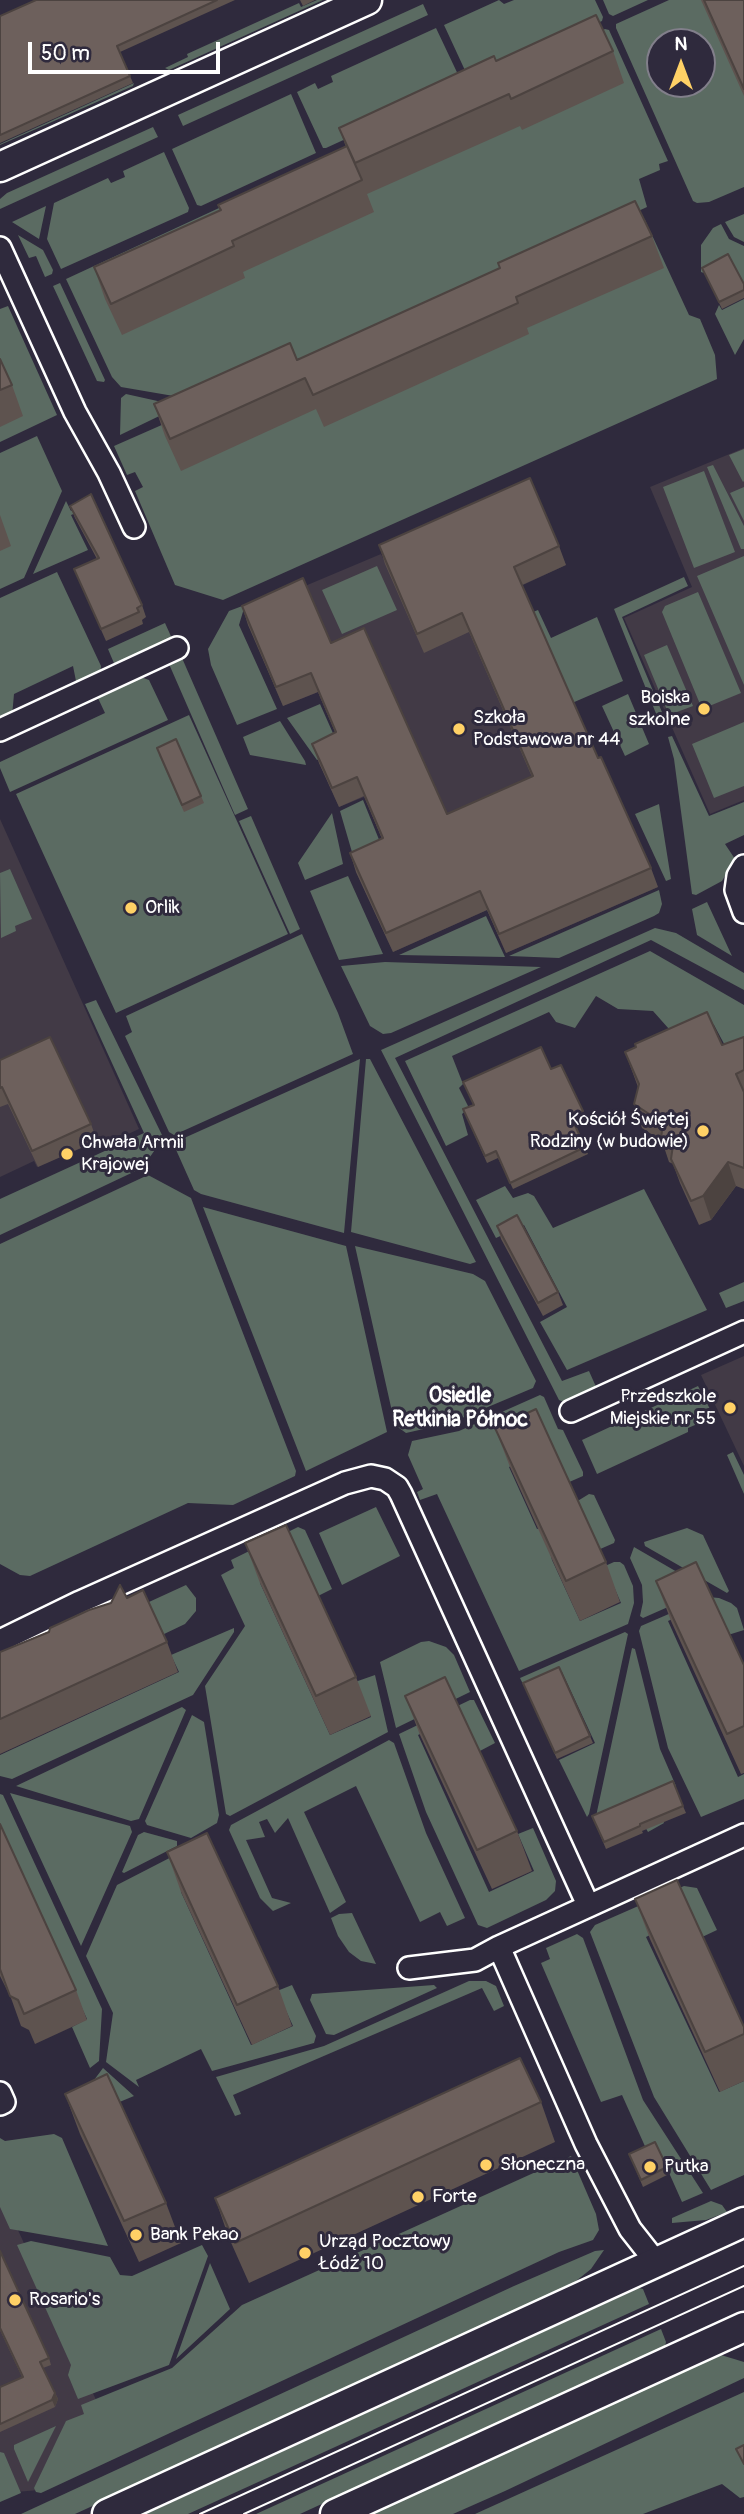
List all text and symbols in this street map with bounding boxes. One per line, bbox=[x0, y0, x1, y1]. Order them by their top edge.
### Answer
scale bar bbox=[32, 28, 224, 72]
north arrow bbox=[646, 28, 716, 98]
text: N bbox=[675, 32, 687, 56]
text: 50 m bbox=[41, 40, 90, 67]
place label: Boiska szkolne bbox=[629, 687, 690, 731]
marker: Boiska szkolne bbox=[696, 701, 712, 717]
place label: Szkoła Podstawowa nr 44 bbox=[473, 707, 620, 751]
marker: Szkoła Podstawowa nr 44 bbox=[451, 721, 467, 737]
place label: Orlik bbox=[145, 897, 180, 919]
marker: Orlik bbox=[123, 900, 139, 916]
place label: Kościół Świętej Rodziny (w budowie) bbox=[530, 1109, 689, 1153]
marker: Kościół Świętej Rodziny (w budowie) bbox=[695, 1123, 711, 1139]
place label: Chwała Armii Krajowej bbox=[81, 1132, 184, 1176]
marker: Chwała Armii Krajowej bbox=[59, 1146, 75, 1162]
district label: Osiedle Retkinia Północ bbox=[392, 1384, 528, 1434]
place label: Przedszkole Miejskie nr 55 bbox=[610, 1386, 716, 1430]
marker: Przedszkole Miejskie nr 55 bbox=[722, 1400, 738, 1416]
place label: Słoneczna bbox=[500, 2154, 585, 2176]
place label: Putka bbox=[664, 2156, 708, 2178]
marker: Słoneczna bbox=[478, 2157, 494, 2173]
marker: Putka bbox=[642, 2159, 658, 2175]
place label: Forte bbox=[432, 2186, 476, 2208]
marker: Forte bbox=[410, 2189, 426, 2205]
place label: Bank Pekao bbox=[150, 2224, 239, 2246]
marker: Bank Pekao bbox=[128, 2227, 144, 2243]
place label: Urząd Pocztowy Łódź 10 bbox=[319, 2231, 450, 2275]
marker: Urząd Pocztowy Łódź 10 bbox=[297, 2245, 313, 2261]
place label: Rosario's bbox=[29, 2289, 100, 2311]
marker: Rosario's bbox=[7, 2292, 23, 2308]

